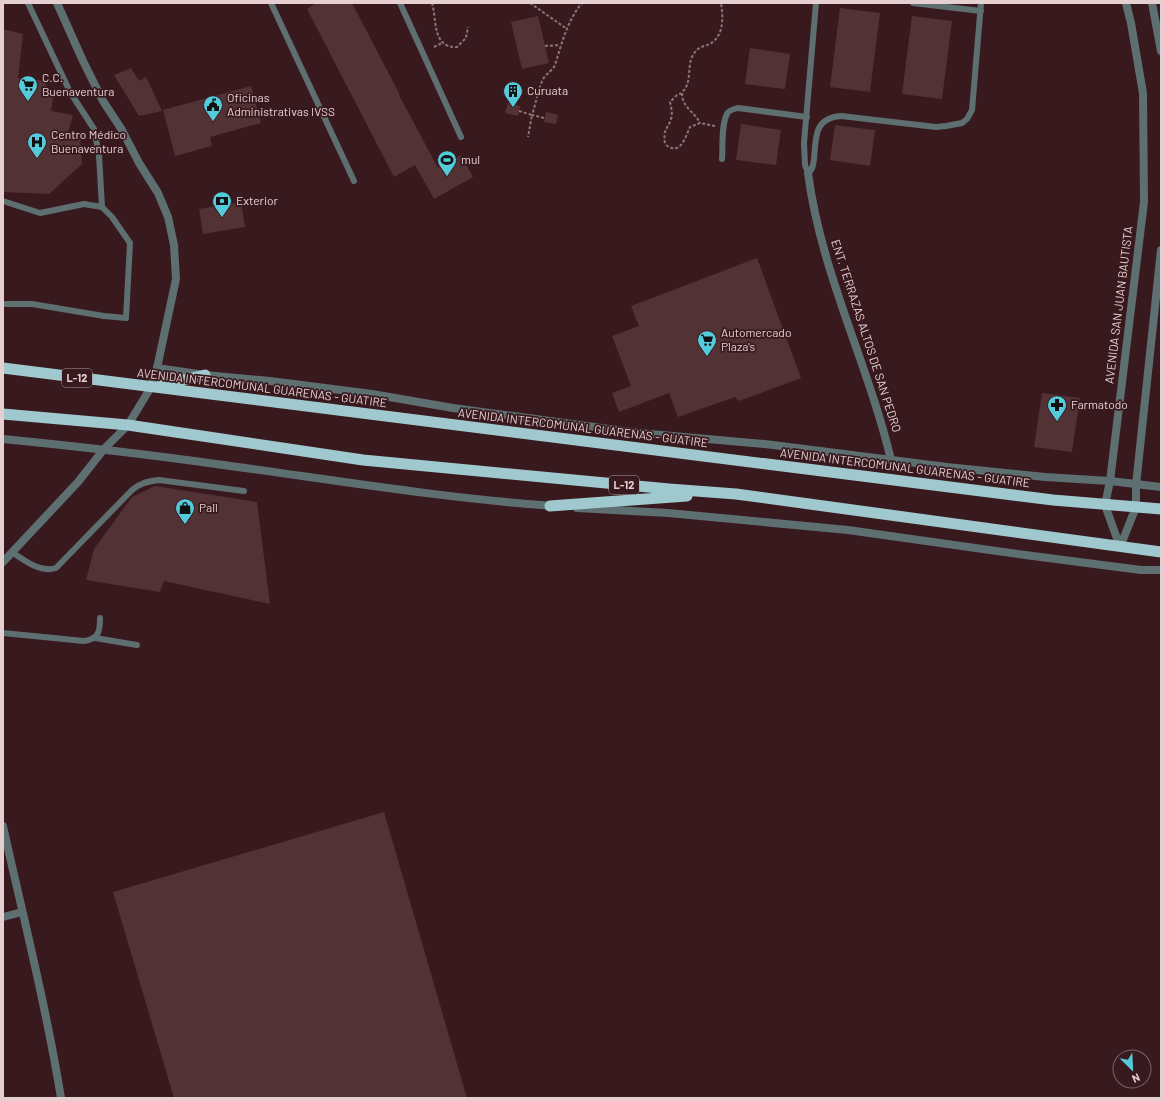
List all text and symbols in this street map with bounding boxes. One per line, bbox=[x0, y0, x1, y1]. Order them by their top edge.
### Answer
place label: C.C. Buenaventura bbox=[42, 70, 114, 98]
supermarket icon: C.C. Buenaventura bbox=[17, 74, 39, 102]
building icon: Curuata bbox=[502, 80, 524, 108]
place label: Curuata bbox=[527, 83, 568, 97]
place label: Oficinas Administrativas IVSS bbox=[227, 90, 335, 118]
public building icon: Oficinas Administrativas IVSS bbox=[202, 94, 224, 122]
place label: Centro Médico Buenaventura bbox=[51, 127, 126, 155]
hospital icon: Centro Médico Buenaventura bbox=[26, 131, 48, 159]
sports icon: mul bbox=[436, 149, 458, 177]
place label: mul bbox=[461, 152, 480, 166]
bank icon: Exterior bbox=[211, 190, 233, 218]
place label: Exterior bbox=[236, 193, 279, 207]
street label: AVENIDA SAN JUAN BAUTISTA bbox=[1101, 225, 1135, 384]
street label: ENT. TERRAZAS ALTOS DE SAN PEDRO bbox=[829, 238, 905, 434]
place label: Automercado Plaza's bbox=[721, 325, 791, 353]
supermarket icon: Automercado Plaza's bbox=[696, 329, 718, 357]
street label: AVENIDA INTERCOMUNAL GUARENAS - GUATIRE bbox=[136, 365, 388, 409]
road number: L-12 bbox=[62, 369, 92, 387]
pharmacy icon: Farmatodo bbox=[1046, 394, 1068, 422]
place label: Farmatodo bbox=[1071, 397, 1128, 411]
street label: AVENIDA INTERCOMUNAL GUARENAS - GUATIRE bbox=[457, 405, 709, 449]
street label: AVENIDA INTERCOMUNAL GUARENAS - GUATIRE bbox=[779, 445, 1031, 489]
road number: L-12 bbox=[609, 476, 639, 494]
shop icon: Pall bbox=[174, 497, 196, 525]
place label: Pall bbox=[199, 500, 218, 514]
north arrow bbox=[1112, 1049, 1152, 1089]
text: N bbox=[1130, 1071, 1142, 1086]

